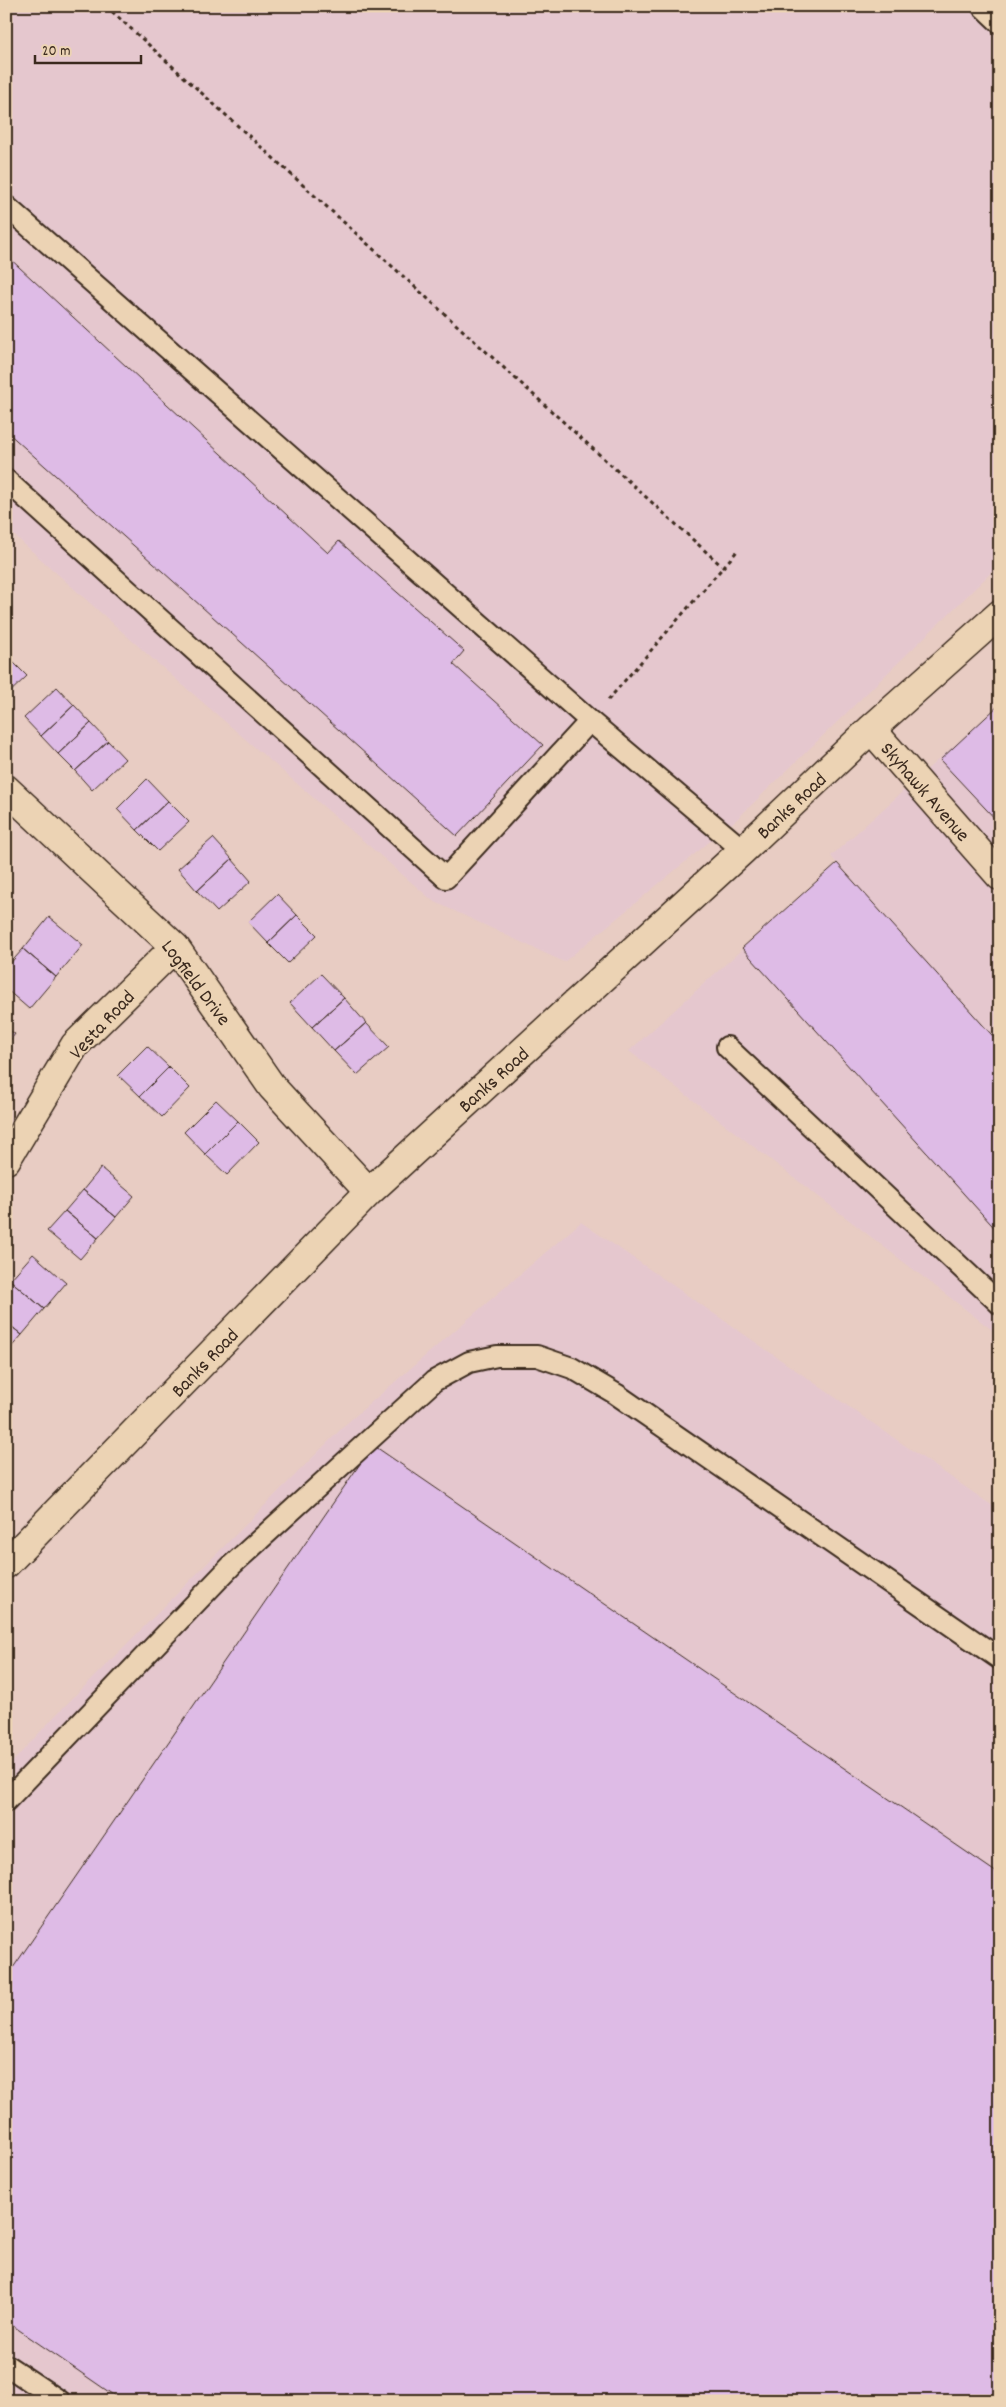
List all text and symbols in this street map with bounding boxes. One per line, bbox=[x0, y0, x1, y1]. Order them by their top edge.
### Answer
scale bar bbox=[35, 32, 141, 64]
text: 20 m bbox=[42, 41, 70, 63]
street label: Skyhawk Avenue bbox=[872, 737, 975, 849]
street label: Banks Road bbox=[752, 767, 834, 847]
street label: Logfield Drive bbox=[153, 935, 236, 1033]
street label: Vesta Road bbox=[64, 985, 143, 1067]
street label: Banks Road bbox=[453, 1042, 537, 1121]
street label: Banks Road bbox=[166, 1323, 246, 1405]

